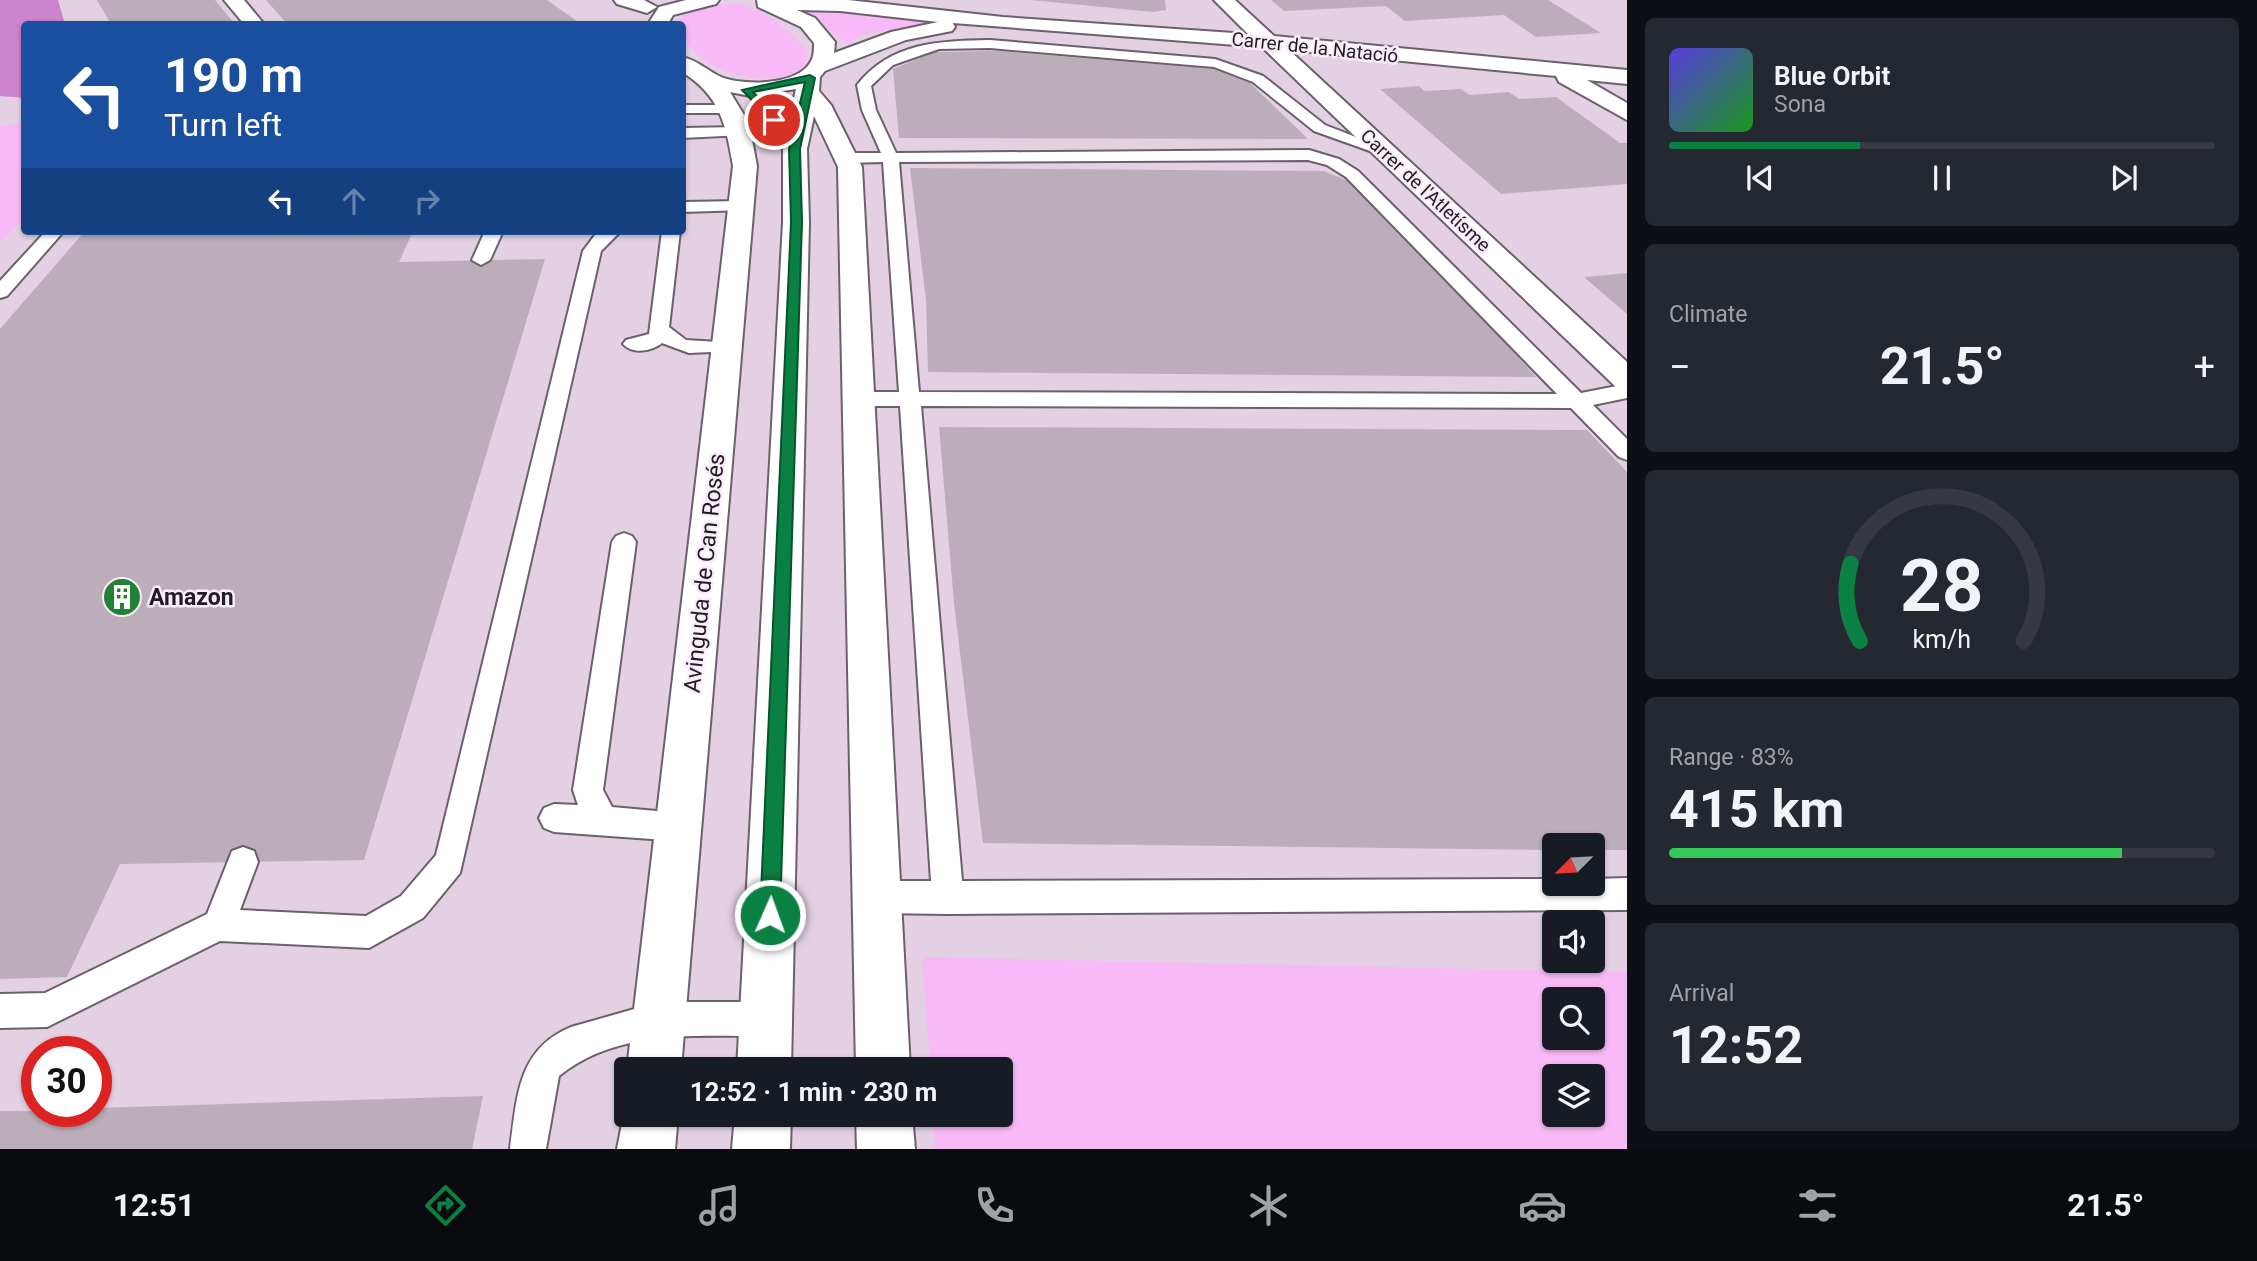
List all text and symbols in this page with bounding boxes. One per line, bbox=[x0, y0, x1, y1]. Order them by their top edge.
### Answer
street label: Carrer de la Natació bbox=[1230, 27, 1400, 68]
text: 190 m bbox=[164, 47, 303, 104]
icon: left bbox=[49, 49, 140, 140]
text: Blue Orbit bbox=[1774, 61, 1890, 91]
pin bbox=[744, 90, 804, 150]
text: Sona bbox=[1774, 91, 1826, 118]
icon: arrive bbox=[755, 101, 793, 139]
text: Turn left bbox=[164, 106, 282, 144]
street label: Carrer de l'Atletísme bbox=[1356, 124, 1496, 257]
icon: previous bbox=[1741, 159, 1779, 197]
icon: pause bbox=[1923, 159, 1961, 197]
icon: next bbox=[2105, 159, 2143, 197]
icon: left bbox=[262, 182, 300, 220]
icon: ahead bbox=[335, 182, 373, 220]
icon: right bbox=[408, 182, 446, 220]
text: Climate bbox=[1669, 301, 1748, 328]
text: 21.5° bbox=[1880, 336, 2005, 397]
text: − bbox=[1669, 345, 1691, 389]
text: + bbox=[2193, 345, 2215, 389]
street label: Avinguda de Can Rosés bbox=[678, 452, 731, 694]
text: 28 bbox=[1900, 543, 1984, 629]
building icon: Amazon bbox=[101, 576, 143, 618]
place label: Amazon bbox=[149, 584, 234, 611]
text: km/h bbox=[1913, 624, 1971, 653]
text: Range · 83% bbox=[1669, 744, 1794, 771]
text: 415 km bbox=[1669, 779, 1844, 840]
north arrow bbox=[1542, 833, 1605, 896]
map controls bbox=[1542, 833, 1605, 1127]
position arrow bbox=[733, 878, 807, 952]
button: sound bbox=[1542, 910, 1605, 973]
text: Arrival bbox=[1669, 980, 1734, 1007]
button: search bbox=[1542, 987, 1605, 1050]
text: 12:52 bbox=[1669, 1015, 1803, 1076]
speed limit sign: 30 bbox=[21, 1036, 112, 1127]
button: layers bbox=[1542, 1064, 1605, 1127]
text: 12:52 · 1 min · 230 m bbox=[690, 1077, 937, 1107]
icon: directions bbox=[421, 1181, 470, 1230]
icon: music bbox=[695, 1181, 744, 1230]
icon: phone bbox=[970, 1181, 1019, 1230]
icon: climate bbox=[1244, 1181, 1293, 1230]
icon: car bbox=[1518, 1181, 1567, 1230]
icon: filters bbox=[1793, 1181, 1842, 1230]
text: 12:51 bbox=[113, 1186, 195, 1224]
text: 21.5° bbox=[2067, 1186, 2144, 1224]

